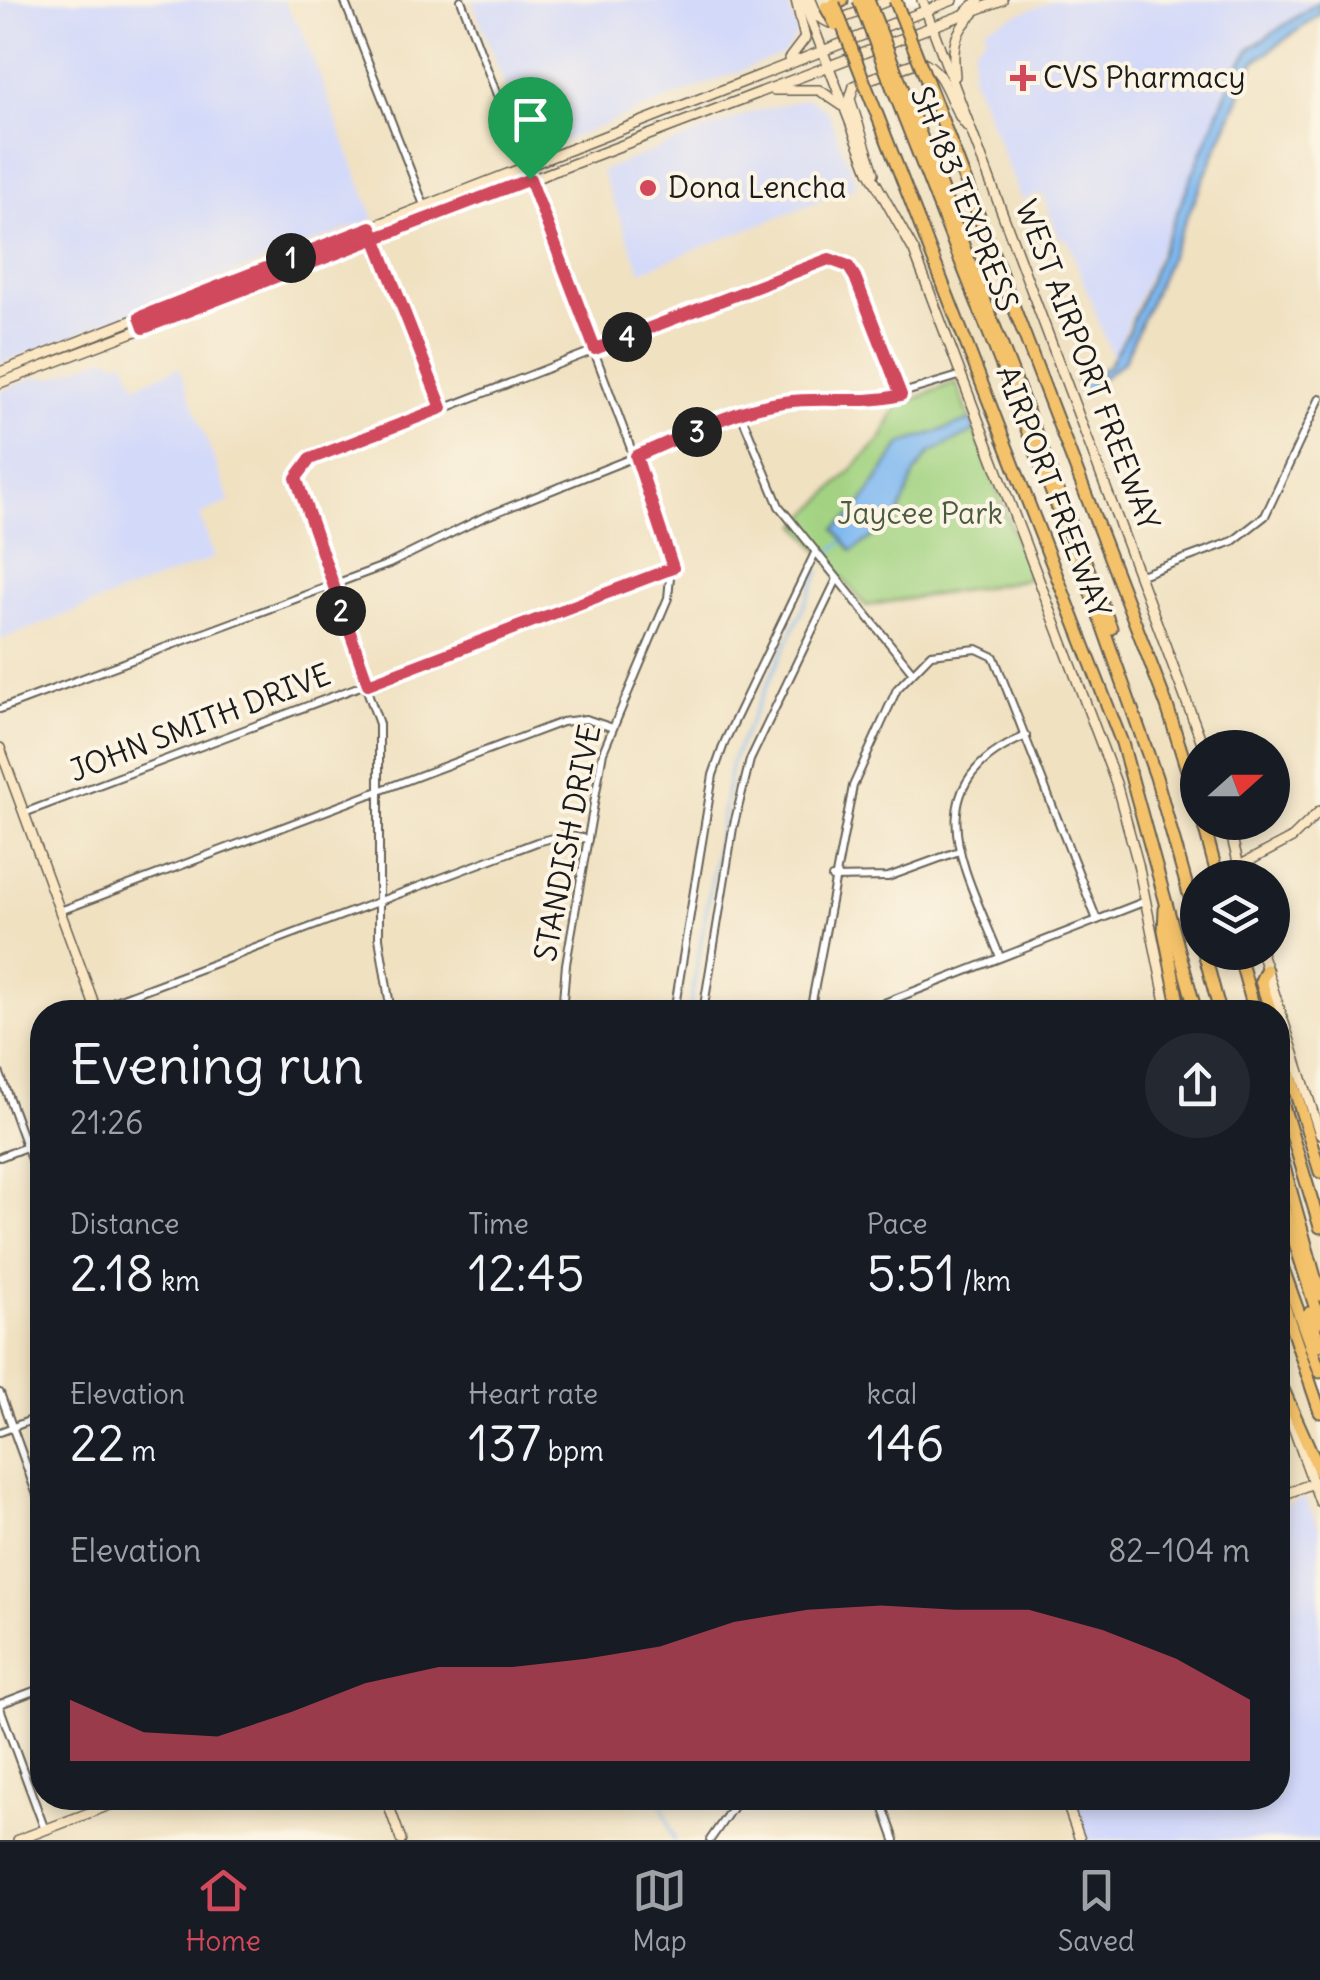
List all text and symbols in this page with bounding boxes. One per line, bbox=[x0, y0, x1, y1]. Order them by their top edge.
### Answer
place label: CVS Pharmacy bbox=[1043, 58, 1246, 96]
marker: CVS Pharmacy bbox=[1012, 67, 1034, 89]
pin bbox=[488, 77, 573, 180]
street label: SH 183 TEXPRESS bbox=[903, 81, 1027, 316]
icon: arrive bbox=[503, 92, 558, 147]
place label: Dona Lencha bbox=[668, 168, 846, 206]
marker: Dona Lencha bbox=[637, 177, 659, 199]
street label: WEST AIRPORT FREEWAY bbox=[1007, 195, 1167, 535]
pin: 1 bbox=[266, 233, 316, 283]
text: 1 bbox=[285, 240, 297, 276]
pin: 4 bbox=[602, 312, 652, 362]
text: 4 bbox=[619, 319, 635, 355]
street label: AIRPORT FREEWAY bbox=[988, 361, 1118, 623]
pin: 3 bbox=[672, 407, 722, 457]
text: 3 bbox=[689, 414, 705, 450]
park label: Jaycee Park bbox=[837, 494, 1003, 532]
pin: 2 bbox=[316, 586, 366, 636]
text: 2 bbox=[333, 593, 349, 629]
street label: JOHN SMITH DRIVE bbox=[64, 655, 336, 789]
street label: STANDISH DRIVE bbox=[525, 721, 609, 964]
north arrow bbox=[1180, 730, 1290, 840]
map controls bbox=[1180, 730, 1290, 970]
button: layers bbox=[1180, 860, 1290, 970]
text: Evening run bbox=[70, 1030, 364, 1099]
button: share bbox=[1145, 1033, 1250, 1138]
text: 21:26 bbox=[70, 1102, 143, 1143]
text: Distance bbox=[70, 1206, 179, 1242]
text: Time bbox=[468, 1206, 529, 1242]
text: Pace bbox=[867, 1206, 928, 1242]
text: 2.18 bbox=[70, 1242, 154, 1305]
text: 12:45 bbox=[468, 1242, 585, 1305]
text: 5:51 bbox=[867, 1242, 955, 1305]
text: km bbox=[154, 1263, 200, 1299]
text: /km bbox=[955, 1263, 1011, 1299]
text: Elevation bbox=[70, 1376, 185, 1412]
text: Heart rate bbox=[468, 1376, 598, 1412]
text: kcal bbox=[867, 1376, 917, 1412]
text: 22 bbox=[70, 1412, 125, 1475]
text: 137 bbox=[468, 1412, 541, 1475]
text: 146 bbox=[867, 1412, 944, 1475]
text: m bbox=[125, 1433, 156, 1469]
text: bpm bbox=[541, 1433, 604, 1469]
text: Elevation bbox=[70, 1530, 201, 1571]
text: 82–104 m bbox=[1108, 1530, 1250, 1571]
tab: Home bbox=[185, 1863, 261, 1959]
tab: Map bbox=[632, 1863, 687, 1959]
tab: Saved bbox=[1058, 1863, 1135, 1959]

